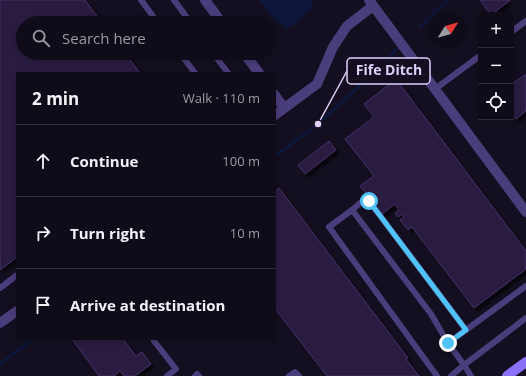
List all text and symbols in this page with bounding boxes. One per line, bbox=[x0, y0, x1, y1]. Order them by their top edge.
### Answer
north arrow bbox=[430, 12, 466, 48]
map controls bbox=[478, 12, 514, 120]
button: + bbox=[478, 12, 514, 48]
search box bbox=[16, 16, 276, 60]
icon: search bbox=[30, 27, 52, 49]
text: Search here bbox=[62, 28, 146, 48]
button: − bbox=[478, 48, 514, 84]
callout: Fife Ditch bbox=[347, 58, 430, 84]
text: Fife Ditch bbox=[356, 60, 422, 79]
button: locate bbox=[478, 84, 514, 120]
text: 2 min bbox=[32, 87, 79, 110]
text: Walk · 110 m bbox=[183, 89, 260, 107]
icon: ahead bbox=[32, 150, 54, 172]
text: Continue bbox=[70, 151, 138, 171]
text: 100 m bbox=[222, 152, 260, 170]
route start bbox=[360, 192, 378, 210]
icon: right bbox=[32, 222, 54, 244]
text: Turn right bbox=[70, 223, 145, 243]
text: 10 m bbox=[230, 224, 260, 242]
icon: arrive bbox=[32, 294, 54, 316]
text: Arrive at destination bbox=[70, 295, 225, 315]
route end bbox=[439, 334, 457, 352]

